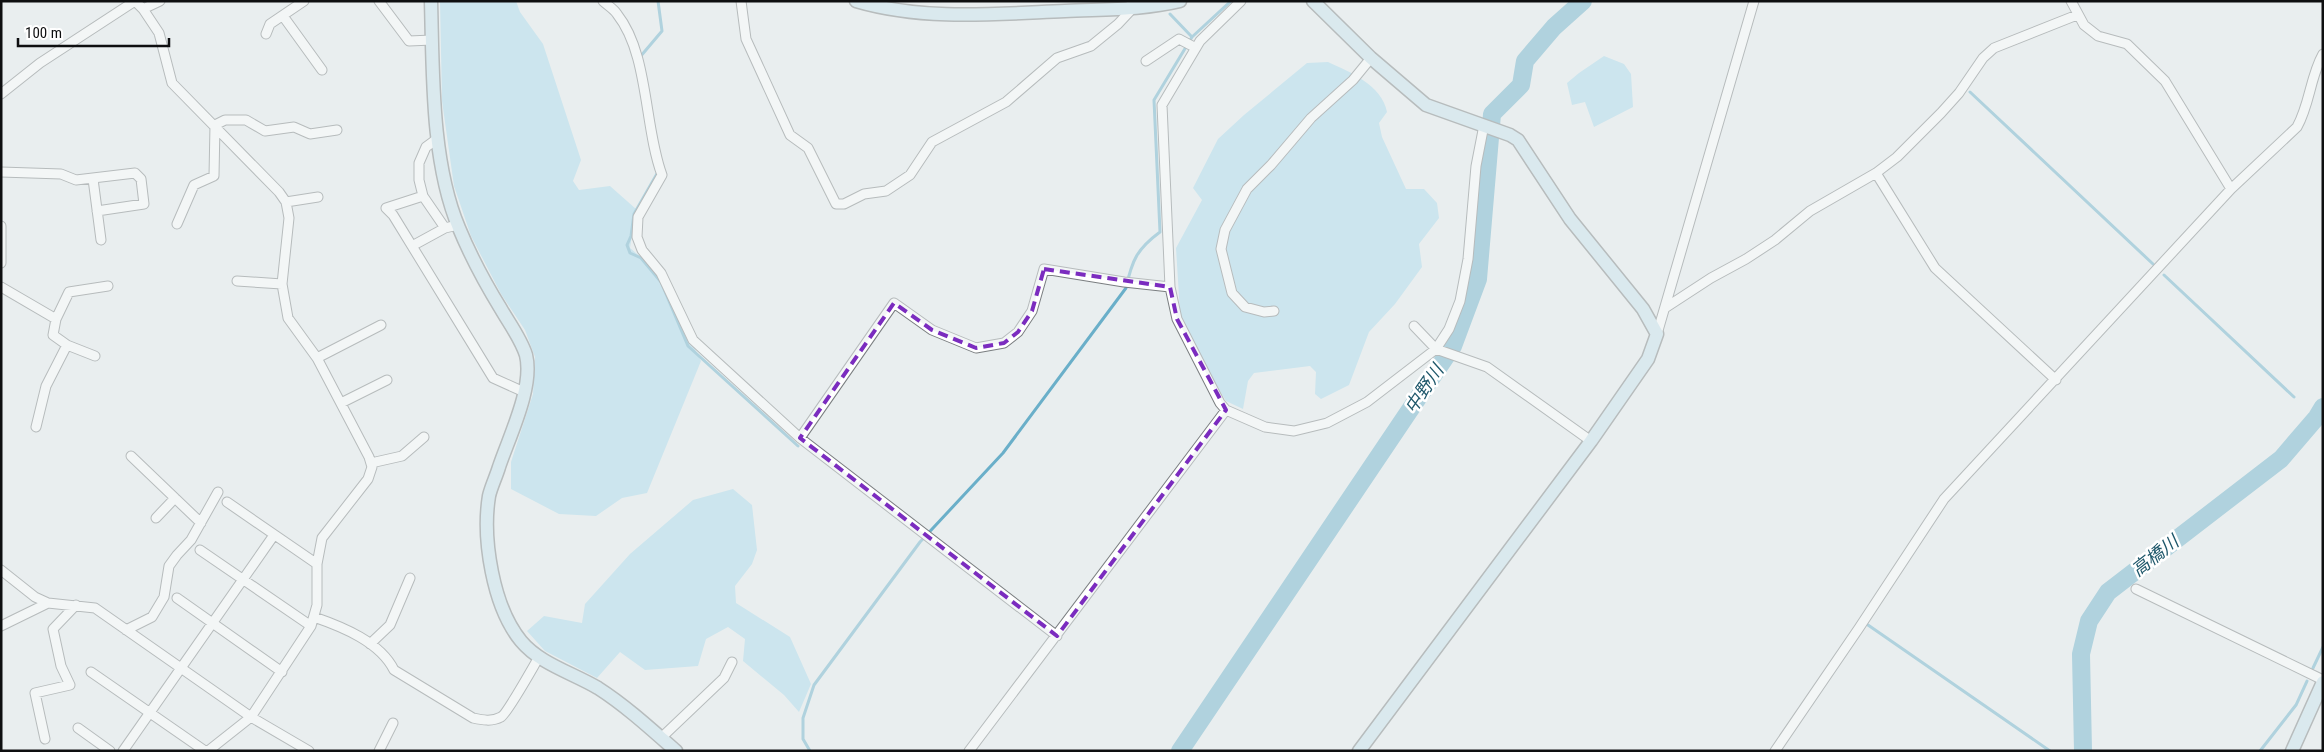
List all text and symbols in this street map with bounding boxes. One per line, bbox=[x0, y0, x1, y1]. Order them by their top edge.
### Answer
scale bar bbox=[18, 15, 169, 47]
text: 100 m bbox=[25, 24, 62, 42]
water label: 中野川 bbox=[1400, 359, 1449, 417]
water label: 高橋川 bbox=[2127, 529, 2184, 581]

